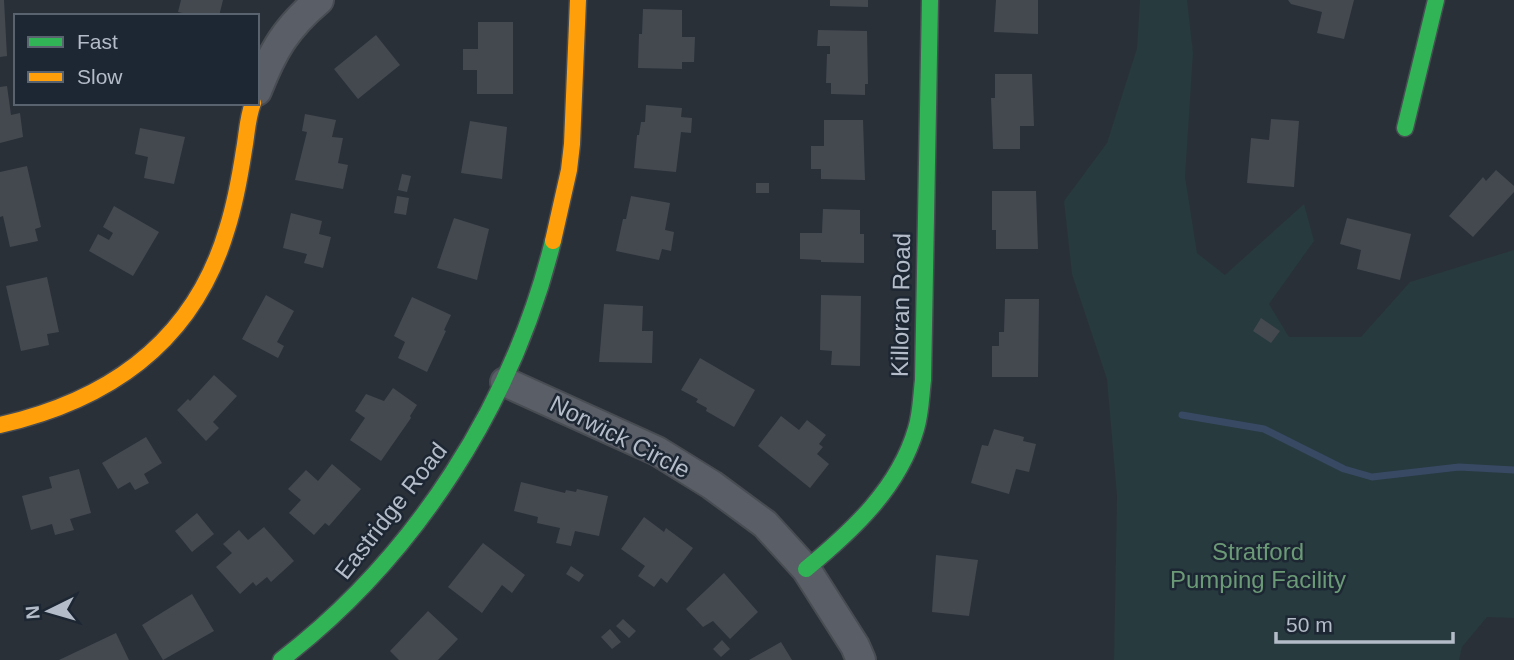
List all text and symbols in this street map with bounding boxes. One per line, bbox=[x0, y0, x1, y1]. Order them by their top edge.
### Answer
legend bbox=[14, 14, 259, 105]
text: Fast bbox=[77, 30, 118, 53]
text: Slow bbox=[77, 65, 123, 88]
street label: Killoran Road bbox=[886, 233, 915, 377]
street label: Norwick Circle bbox=[546, 390, 695, 483]
street label: Eastridge Road bbox=[329, 437, 452, 584]
park label: Stratford Pumping Facility bbox=[1170, 538, 1346, 593]
north arrow bbox=[14, 576, 84, 646]
scale bar bbox=[1276, 600, 1453, 644]
text: N bbox=[22, 605, 44, 620]
text: 50 m bbox=[1286, 613, 1333, 636]

